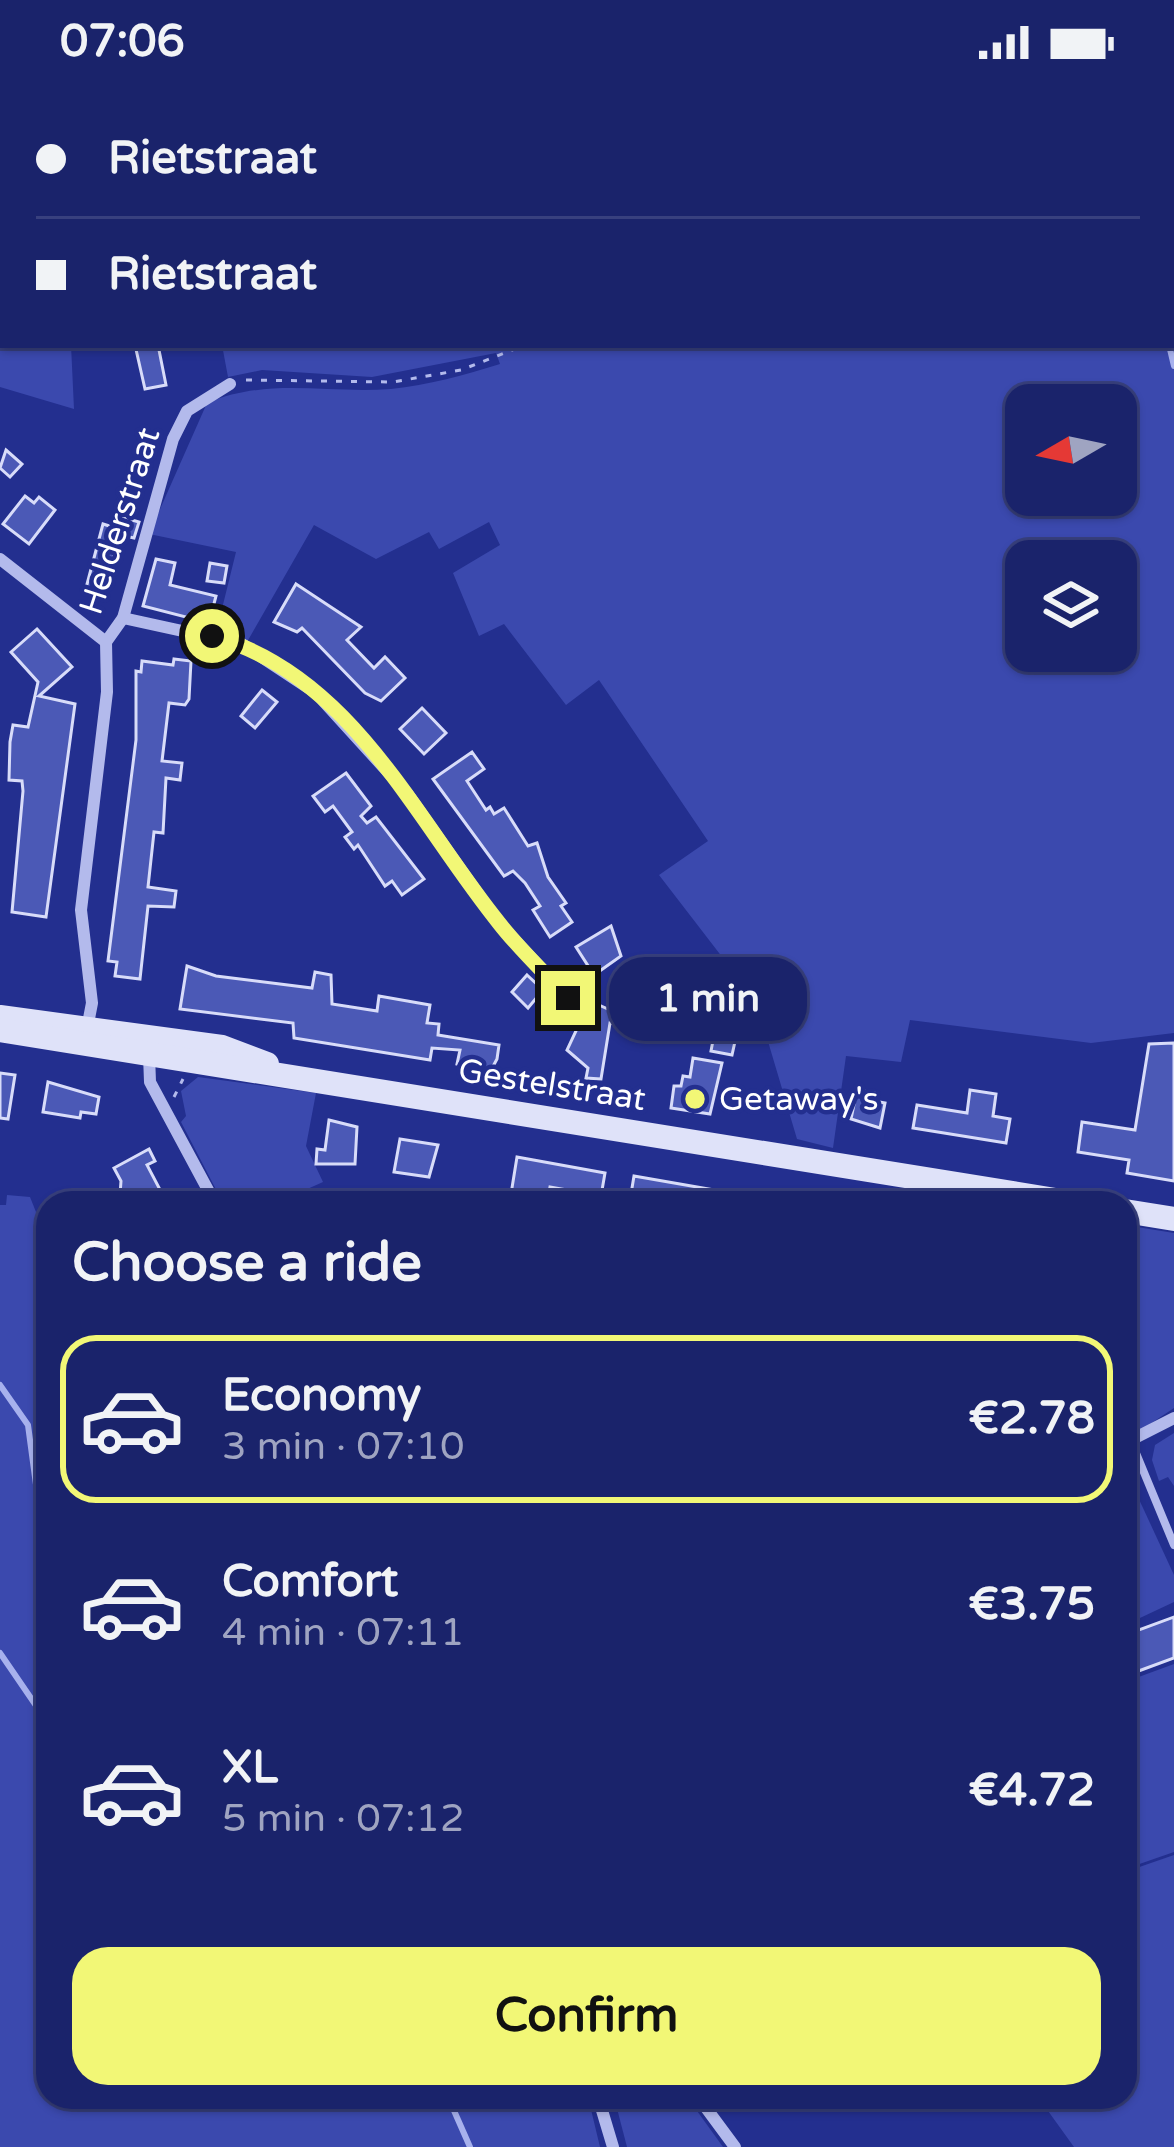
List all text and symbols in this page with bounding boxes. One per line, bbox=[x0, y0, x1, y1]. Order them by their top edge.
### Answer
text: 07:06 bbox=[60, 15, 185, 69]
text: Rietstraat bbox=[108, 132, 317, 186]
text: Rietstraat bbox=[108, 248, 317, 302]
north arrow bbox=[1005, 384, 1137, 516]
map controls bbox=[1005, 384, 1137, 672]
street label: Helderstraat bbox=[72, 423, 168, 619]
button: layers bbox=[1005, 540, 1137, 672]
route start bbox=[185, 609, 239, 663]
callout: 1 min bbox=[610, 956, 808, 1040]
route end bbox=[541, 971, 595, 1025]
text: 1 min bbox=[656, 975, 760, 1022]
street label: Gestelstraat bbox=[456, 1051, 648, 1119]
place label: Getaway's bbox=[719, 1080, 879, 1119]
marker: Getaway's bbox=[682, 1086, 708, 1112]
text: Choose a ride bbox=[72, 1230, 422, 1295]
icon: car bbox=[78, 1365, 186, 1473]
text: Economy bbox=[222, 1369, 421, 1423]
text: €2.78 bbox=[968, 1392, 1095, 1446]
text: 3 min · 07:10 bbox=[222, 1423, 464, 1470]
icon: car bbox=[78, 1551, 186, 1659]
text: Comfort bbox=[222, 1555, 398, 1609]
text: €3.75 bbox=[968, 1578, 1095, 1632]
text: 4 min · 07:11 bbox=[222, 1609, 464, 1656]
icon: car bbox=[78, 1737, 186, 1845]
text: XL bbox=[222, 1741, 278, 1795]
text: €4.72 bbox=[968, 1764, 1095, 1818]
text: 5 min · 07:12 bbox=[222, 1795, 464, 1842]
button: Confirm bbox=[72, 1947, 1101, 2085]

